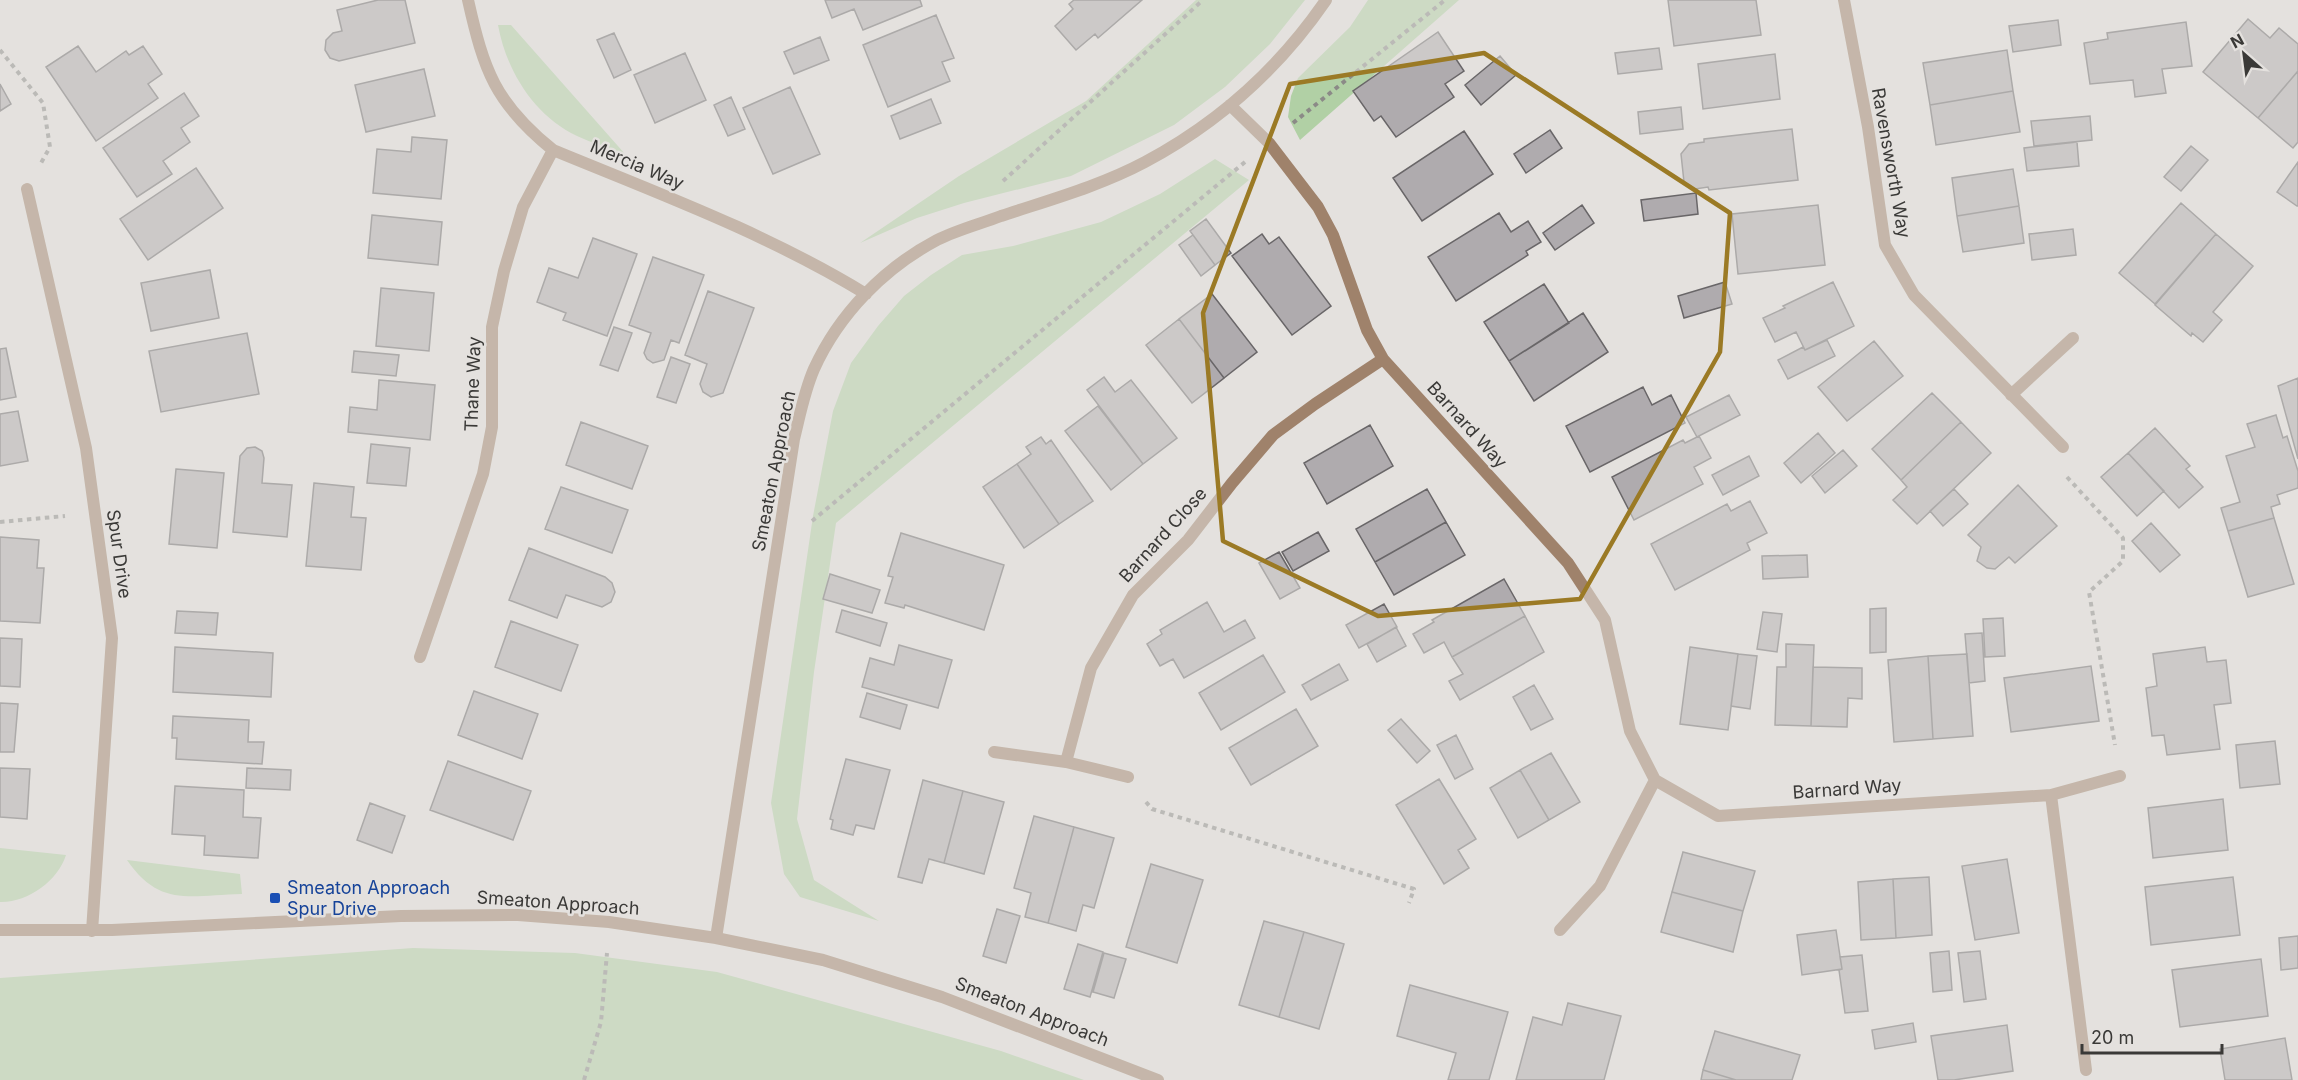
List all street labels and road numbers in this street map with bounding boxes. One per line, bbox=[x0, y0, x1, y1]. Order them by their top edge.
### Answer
street label: Ravensworth Way bbox=[1868, 86, 1915, 240]
street label: Mercia Way bbox=[587, 135, 687, 194]
street label: Thane Way bbox=[460, 336, 485, 432]
street label: Barnard Way bbox=[1423, 377, 1512, 472]
street label: Smeaton Approach bbox=[748, 389, 799, 553]
street label: Barnard Close bbox=[1114, 483, 1211, 586]
street label: Spur Drive bbox=[103, 508, 136, 600]
street label: Barnard Way bbox=[1792, 774, 1902, 803]
street label: Smeaton Approach bbox=[476, 886, 640, 919]
street label: Smeaton Approach bbox=[952, 972, 1112, 1051]

